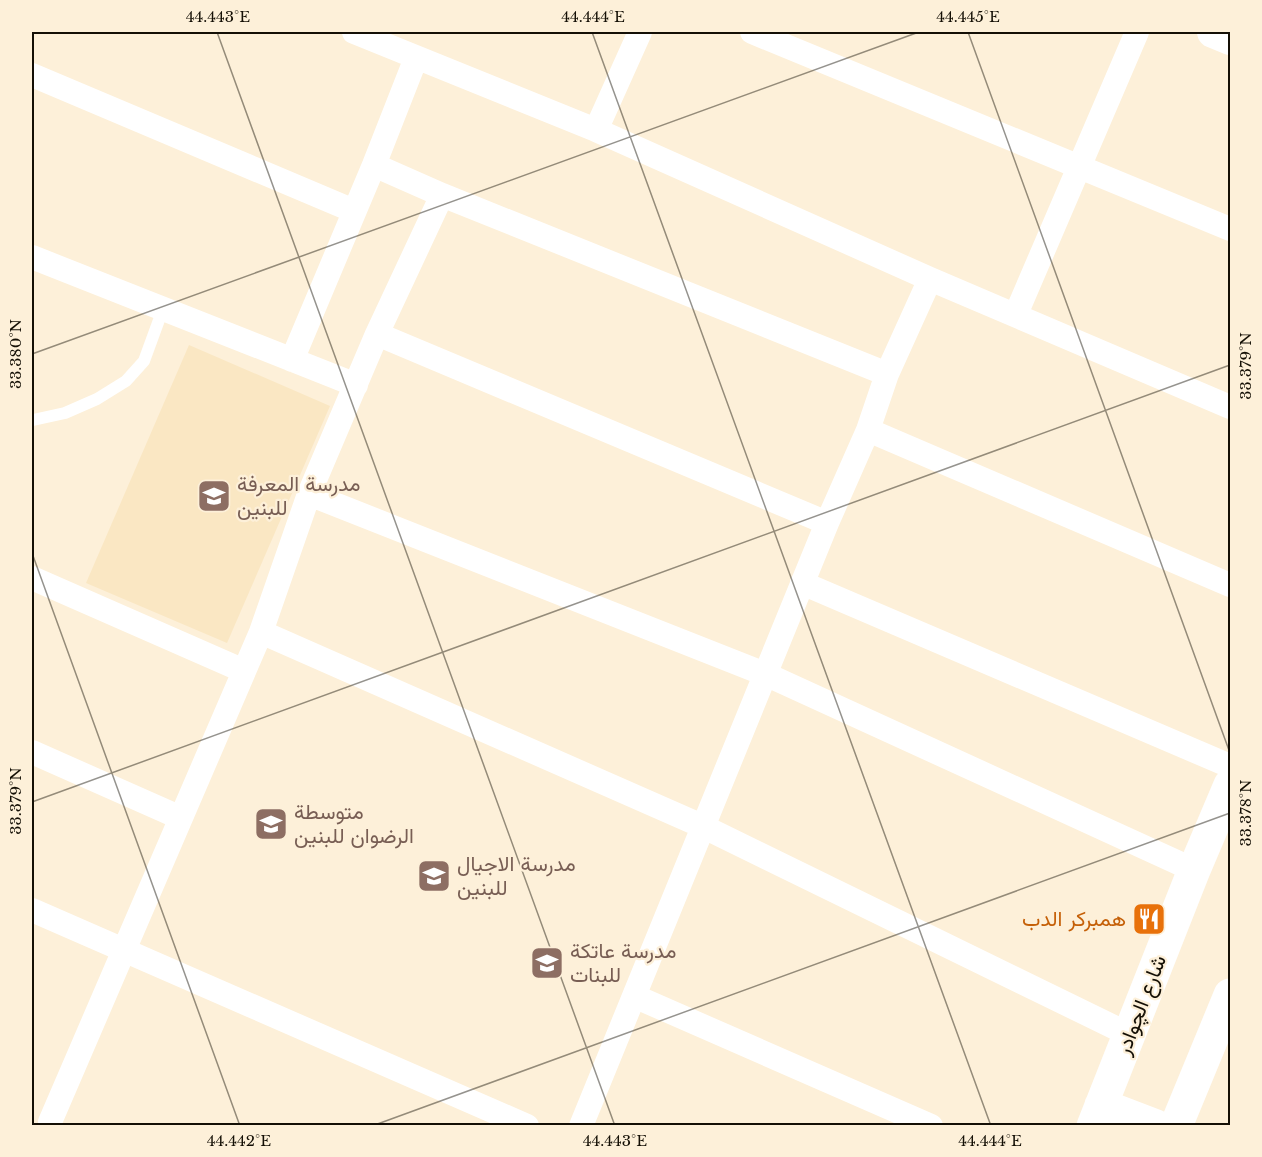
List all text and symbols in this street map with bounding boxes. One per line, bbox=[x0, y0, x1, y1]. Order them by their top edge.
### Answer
text: 44.443°E bbox=[186, 7, 250, 26]
text: 44.444°E bbox=[561, 7, 625, 26]
text: 44.445°E bbox=[936, 7, 1000, 26]
text: 33.380°N bbox=[6, 319, 25, 389]
text: 33.379°N bbox=[1236, 332, 1255, 400]
place label: مدرسة المعرفة للبنين bbox=[237, 471, 361, 521]
school or university icon: مدرسة المعرفة للبنين bbox=[196, 478, 232, 514]
text: 33.379°N bbox=[6, 767, 25, 835]
text: 33.378°N bbox=[1236, 779, 1255, 847]
place label: متوسطة الرضوان للبنين bbox=[294, 799, 414, 849]
school or university icon: متوسطة الرضوان للبنين bbox=[253, 806, 289, 842]
place label: مدرسة الاجيال للبنين bbox=[457, 851, 576, 901]
school or university icon: مدرسة الاجيال للبنين bbox=[416, 858, 452, 894]
restaurant icon: همبركر الدب bbox=[1131, 901, 1167, 937]
place label: همبركر الدب bbox=[1022, 906, 1126, 932]
place label: مدرسة عاتكة للبنات bbox=[570, 938, 676, 988]
school or university icon: مدرسة عاتكة للبنات bbox=[529, 945, 565, 981]
street label: شارع الچوادر bbox=[1110, 951, 1173, 1060]
text: 44.442°E bbox=[207, 1131, 271, 1150]
text: 44.443°E bbox=[583, 1131, 647, 1150]
text: 44.444°E bbox=[958, 1131, 1022, 1150]

